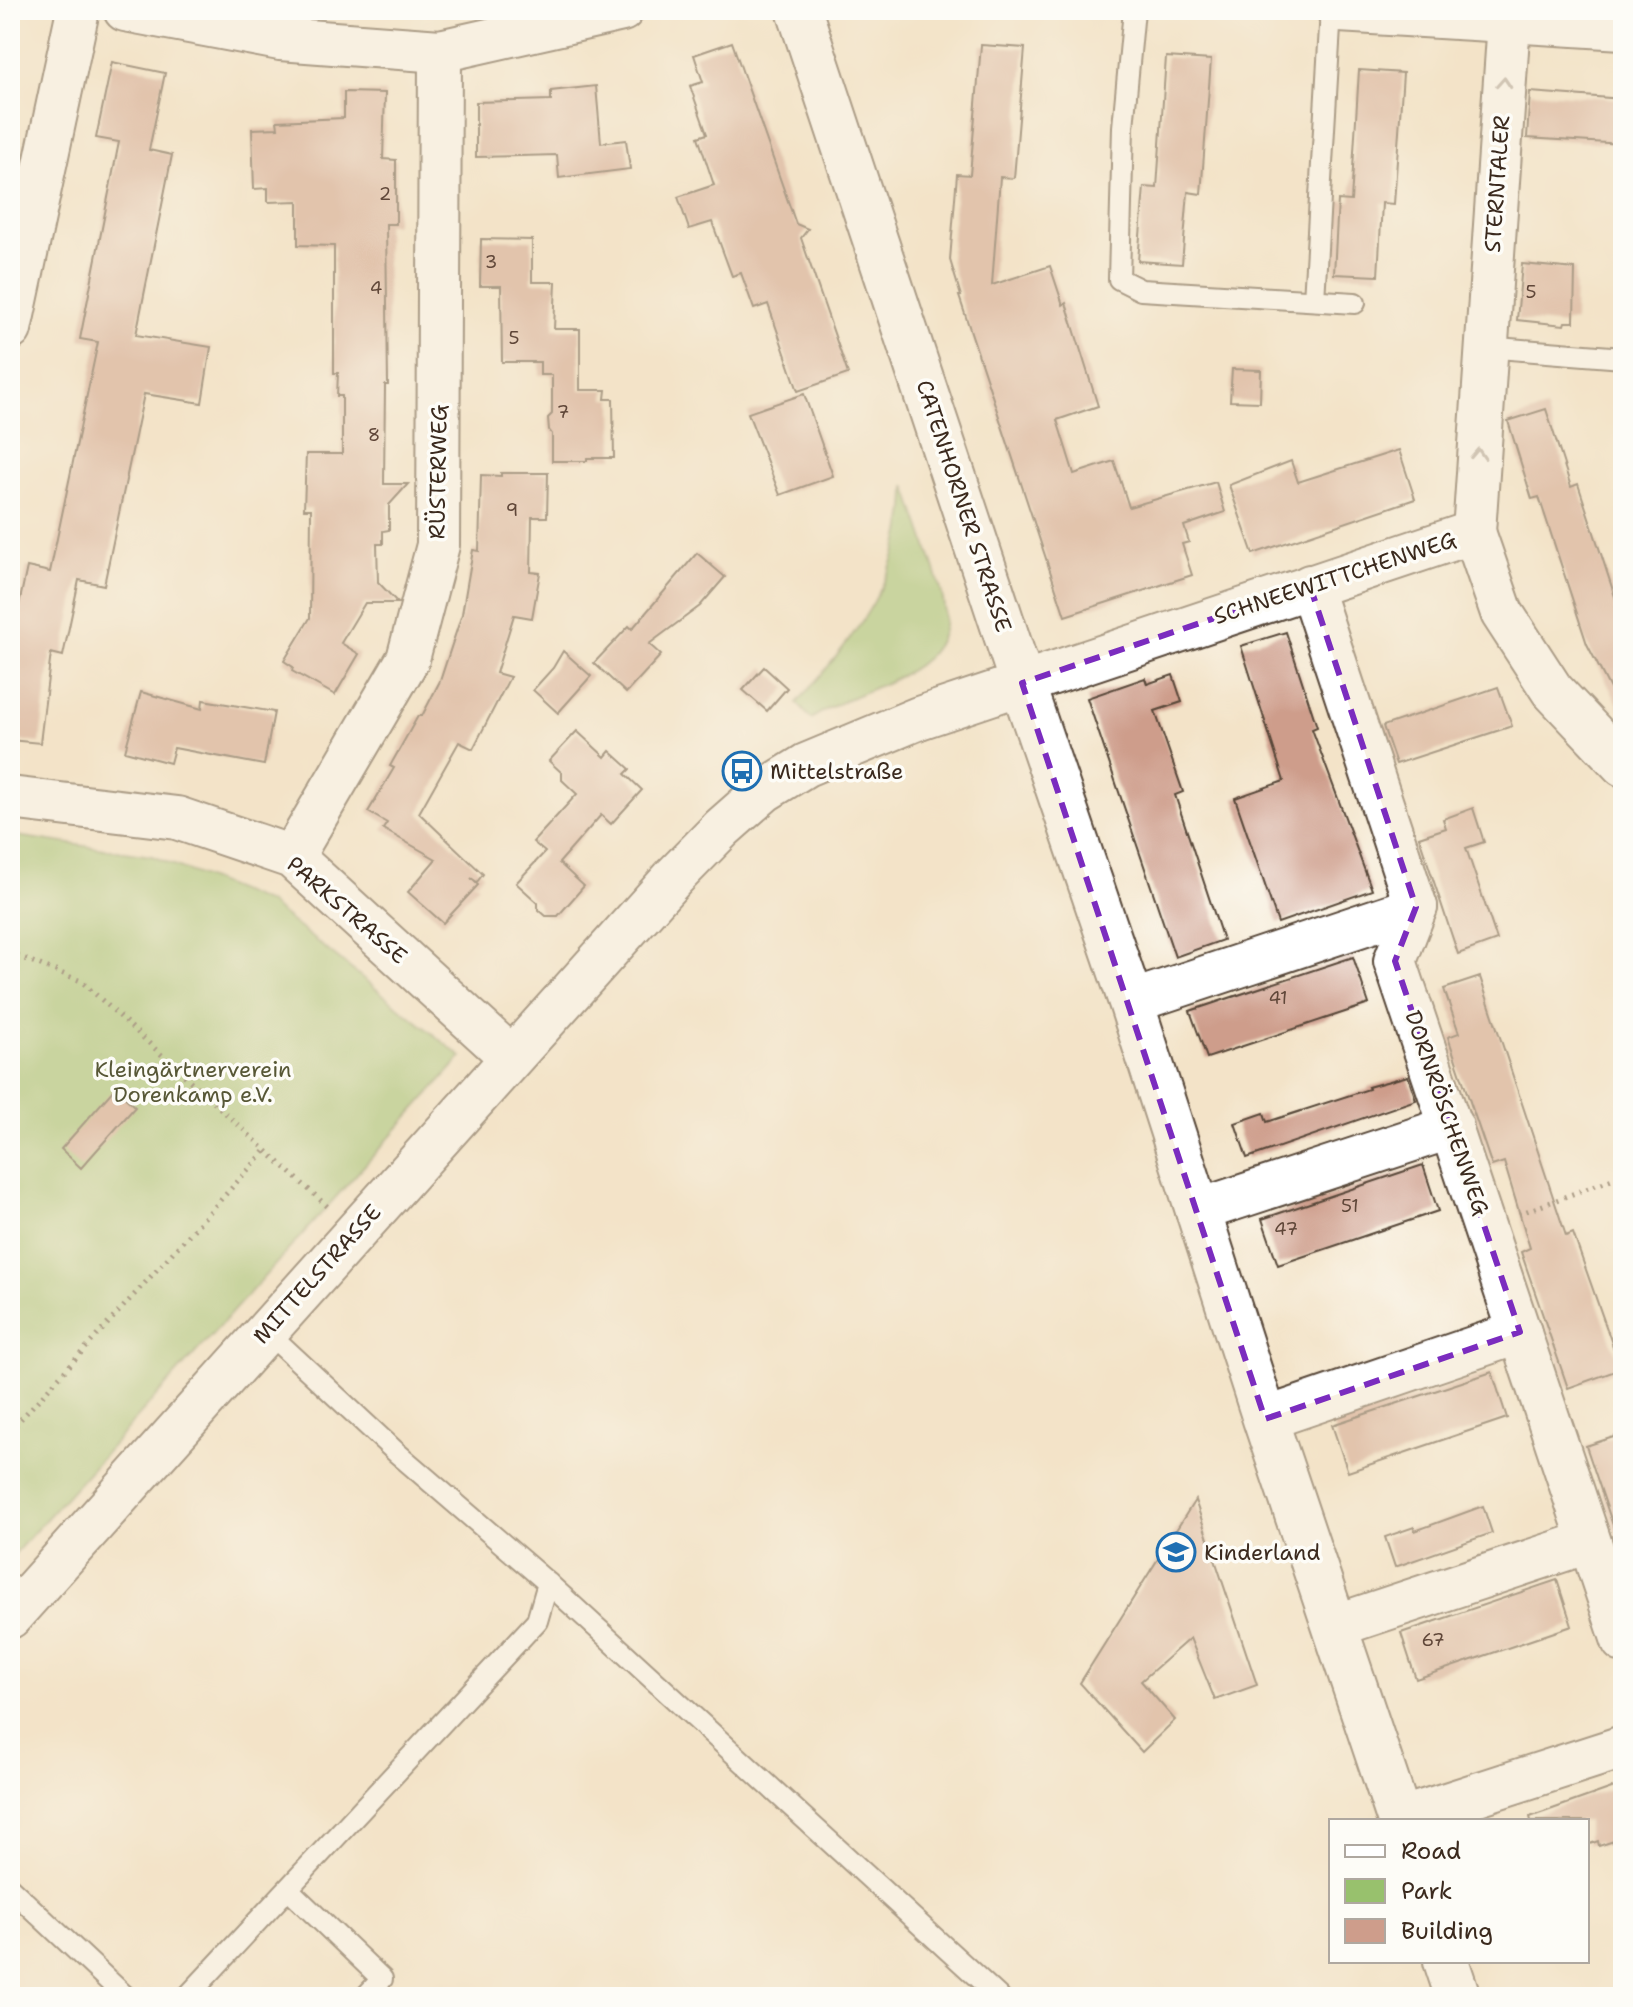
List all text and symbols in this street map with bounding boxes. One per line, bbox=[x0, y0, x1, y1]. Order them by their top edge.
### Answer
one-way arrow bbox=[1495, 76, 1512, 89]
street label: STERNTALER bbox=[1478, 114, 1516, 254]
house number: 2 bbox=[379, 182, 391, 206]
house number: 3 bbox=[485, 250, 497, 274]
house number: 4 bbox=[370, 276, 382, 300]
house number: 5 bbox=[1525, 280, 1537, 304]
house number: 5 bbox=[508, 326, 520, 350]
street label: CATENHORNER STRASSE bbox=[909, 376, 1019, 636]
house number: 7 bbox=[557, 400, 569, 424]
street label: RÜSTERWEG bbox=[422, 404, 454, 540]
house number: 8 bbox=[368, 423, 380, 447]
one-way arrow bbox=[1469, 447, 1486, 460]
house number: 9 bbox=[506, 498, 518, 522]
street label: SCHNEEWITTCHENWEG bbox=[1210, 525, 1460, 631]
bus stop icon: Mittelstraße bbox=[721, 750, 763, 792]
place label: Mittelstraße bbox=[770, 757, 903, 786]
street label: PARKSTRASSE bbox=[281, 850, 413, 970]
house number: 41 bbox=[1268, 986, 1288, 1010]
street label: DORNRÖSCHENWEG bbox=[1398, 1007, 1496, 1220]
park label: Kleingärtnerverein Dorenkamp e.V. bbox=[94, 1055, 292, 1109]
house number: 51 bbox=[1341, 1194, 1359, 1218]
street label: MITTELSTRASSE bbox=[247, 1198, 387, 1350]
house number: 47 bbox=[1274, 1217, 1298, 1241]
school or university icon: Kinderland bbox=[1155, 1531, 1197, 1573]
place label: Kinderland bbox=[1204, 1538, 1320, 1567]
house number: 67 bbox=[1421, 1628, 1445, 1652]
legend bbox=[1329, 1819, 1589, 1963]
text: Road bbox=[1401, 1835, 1461, 1867]
text: Park bbox=[1401, 1875, 1453, 1907]
text: Building bbox=[1401, 1915, 1493, 1947]

